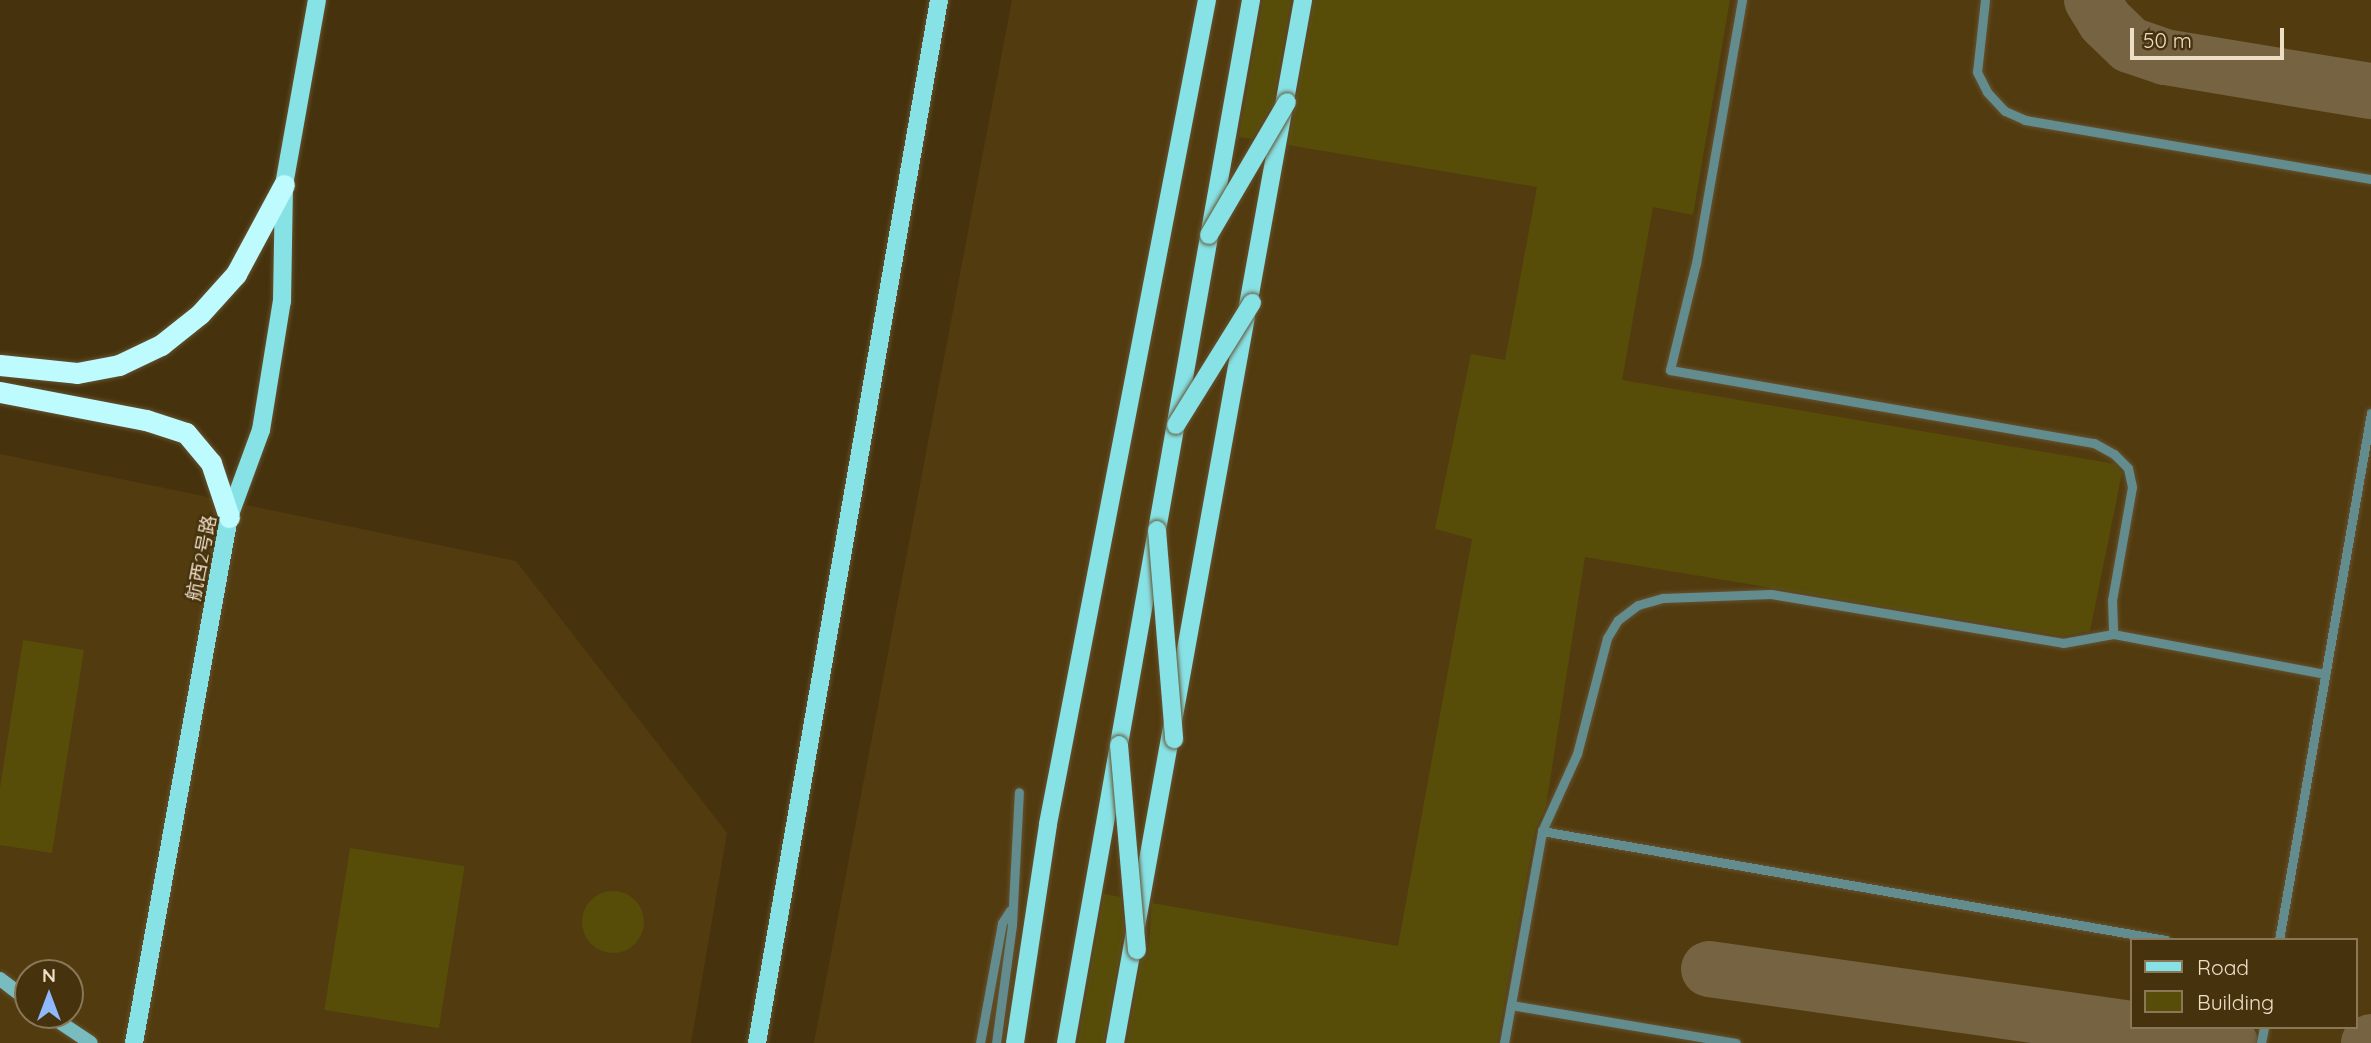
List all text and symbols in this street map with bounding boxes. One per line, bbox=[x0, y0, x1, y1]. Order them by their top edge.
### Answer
scale bar bbox=[2133, 14, 2287, 58]
text: 50 m bbox=[2143, 27, 2192, 53]
street label: 航西2号路 bbox=[183, 513, 221, 603]
legend bbox=[2130, 938, 2357, 1029]
text: Road bbox=[2197, 954, 2249, 980]
north arrow bbox=[14, 959, 84, 1029]
text: N bbox=[42, 963, 56, 987]
text: Building bbox=[2197, 989, 2274, 1015]

